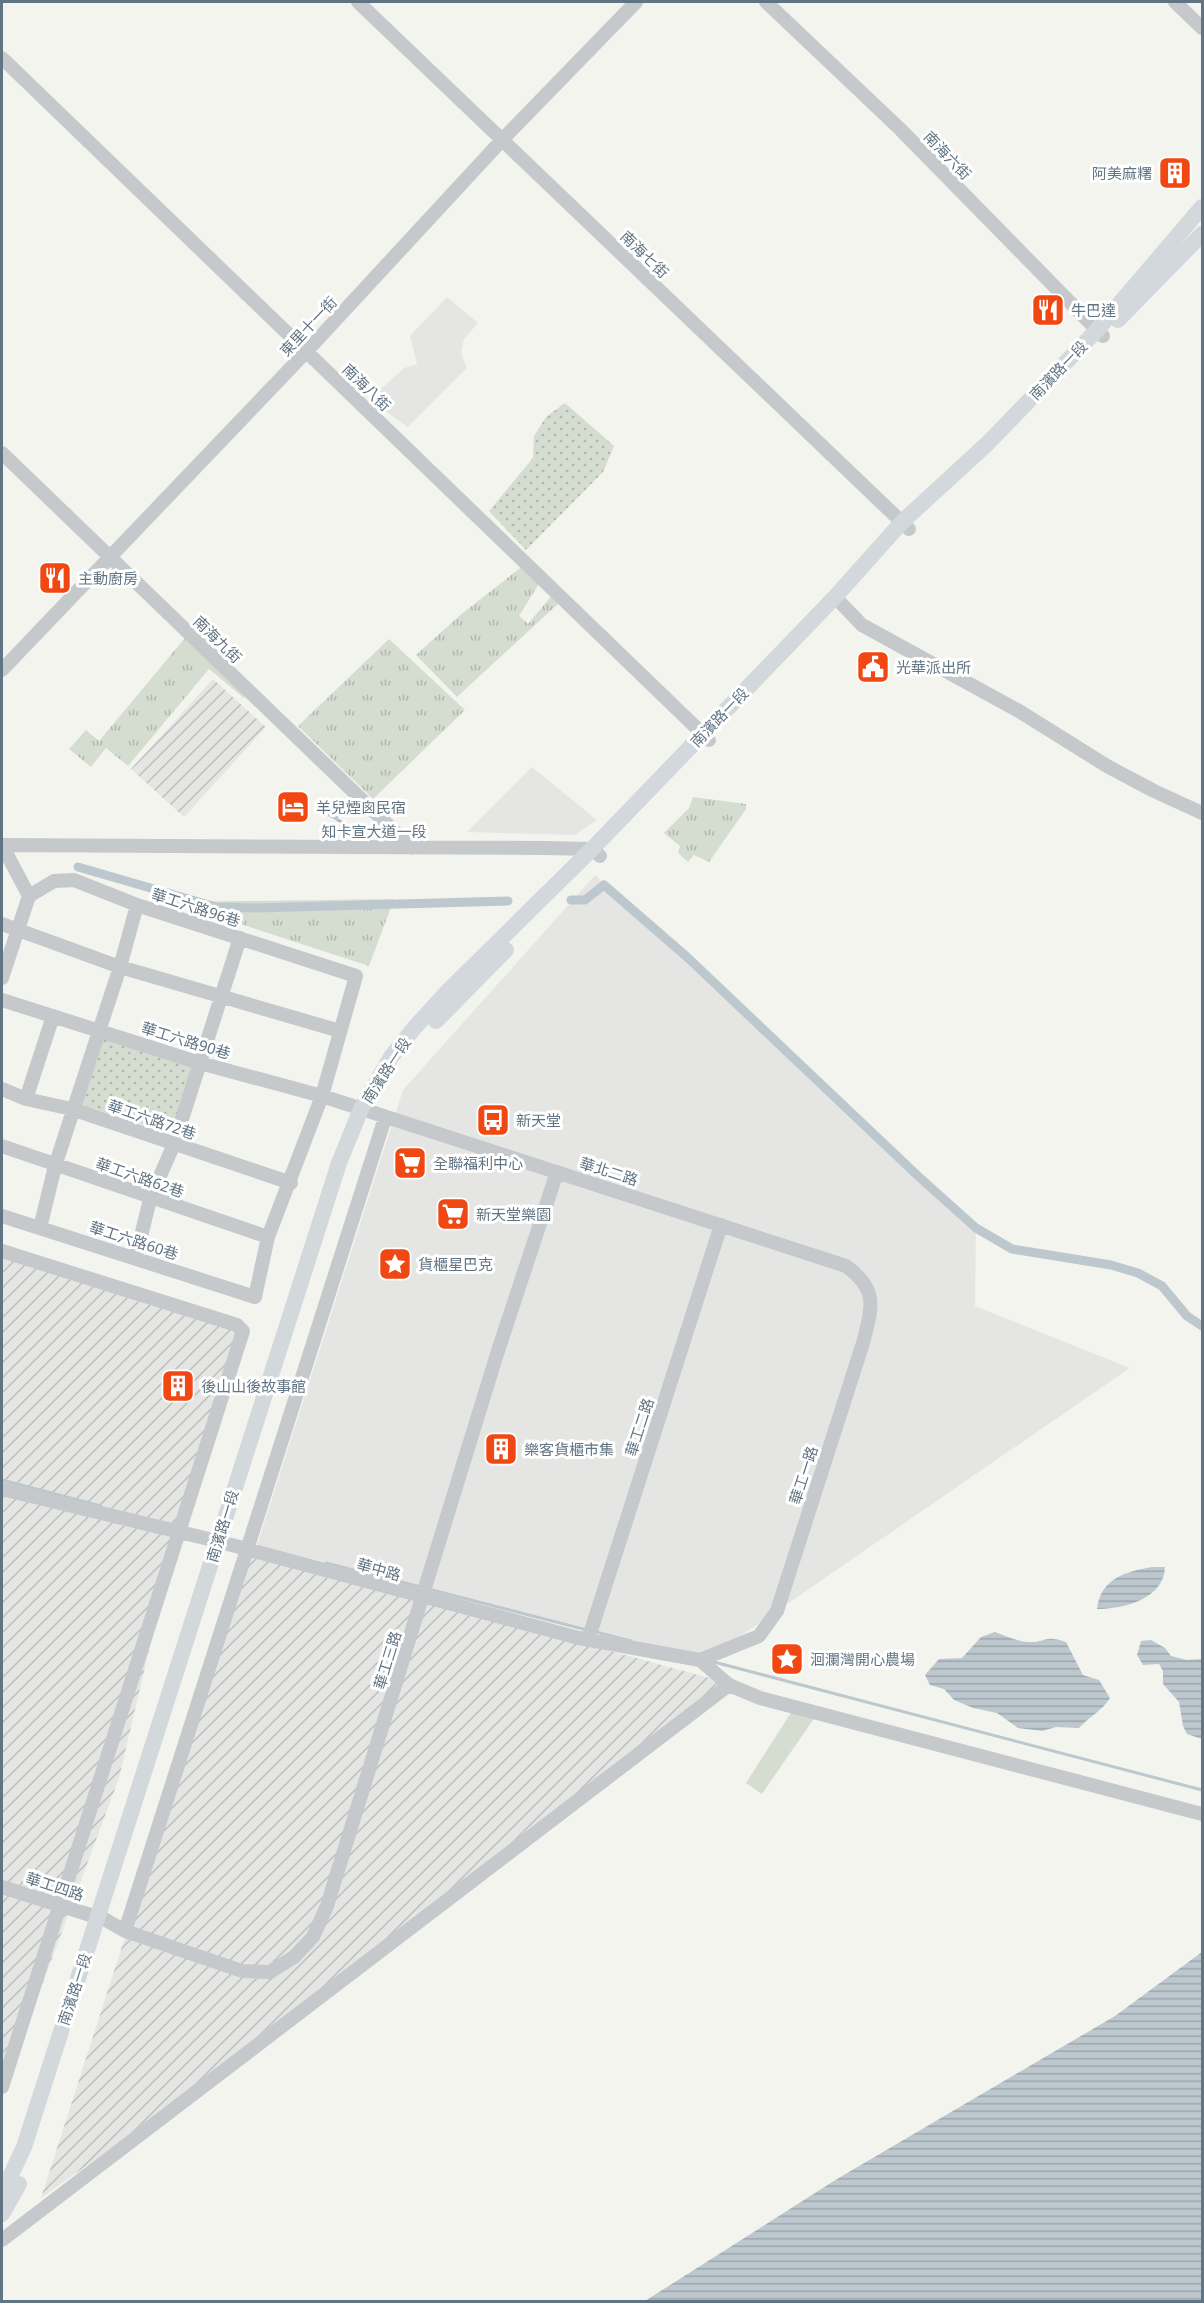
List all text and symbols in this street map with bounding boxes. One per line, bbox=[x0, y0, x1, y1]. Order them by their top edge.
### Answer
street label: 南海六街 bbox=[920, 126, 976, 184]
building icon: 阿美麻糬 bbox=[1157, 155, 1193, 191]
place label: 阿美麻糬 bbox=[1092, 163, 1152, 183]
street label: 南海七街 bbox=[616, 226, 674, 282]
street label: 東里十一街 bbox=[275, 292, 341, 360]
restaurant icon: 牛巴達 bbox=[1030, 292, 1066, 328]
place label: 牛巴達 bbox=[1071, 300, 1116, 320]
street label: 南濱路一段 bbox=[1025, 336, 1091, 404]
street label: 南海八街 bbox=[338, 359, 396, 415]
restaurant icon: 主動廚房 bbox=[37, 560, 73, 596]
place label: 主動廚房 bbox=[78, 568, 138, 588]
street label: 南海九街 bbox=[189, 611, 247, 667]
public building icon: 光華派出所 bbox=[855, 649, 891, 685]
place label: 光華派出所 bbox=[896, 657, 971, 677]
street label: 南濱路一段 bbox=[686, 683, 752, 751]
hotel icon: 羊兒煙囪民宿 bbox=[275, 789, 311, 825]
place label: 羊兒煙囪民宿 bbox=[316, 797, 406, 817]
street label: 知卡宣大道一段 bbox=[321, 821, 427, 841]
street label: 華工六路96巷 bbox=[149, 883, 243, 931]
street label: 華工六路90巷 bbox=[139, 1017, 233, 1063]
street label: 南濱路一段 bbox=[357, 1033, 415, 1107]
street label: 華工六路72巷 bbox=[105, 1095, 199, 1143]
bus stop icon: 新天堂 bbox=[475, 1102, 511, 1138]
place label: 新天堂 bbox=[516, 1110, 561, 1130]
supermarket icon: 全聯福利中心 bbox=[392, 1145, 428, 1181]
street label: 華北二路 bbox=[577, 1152, 641, 1190]
street label: 華工六路62巷 bbox=[93, 1153, 187, 1201]
place label: 全聯福利中心 bbox=[433, 1153, 523, 1173]
supermarket icon: 新天堂樂園 bbox=[435, 1196, 471, 1232]
place label: 新天堂樂園 bbox=[476, 1204, 551, 1224]
street label: 華工六路60巷 bbox=[87, 1216, 181, 1264]
place icon: 貨櫃星巴克 bbox=[377, 1246, 413, 1282]
place label: 貨櫃星巴克 bbox=[418, 1254, 493, 1274]
building icon: 後山山後故事館 bbox=[160, 1368, 196, 1404]
place label: 後山山後故事館 bbox=[201, 1376, 306, 1396]
street label: 華工二路 bbox=[620, 1395, 658, 1459]
building icon: 樂客貨櫃市集 bbox=[483, 1431, 519, 1467]
place label: 樂客貨櫃市集 bbox=[524, 1439, 614, 1459]
street label: 華工一路 bbox=[784, 1443, 822, 1507]
street label: 南濱路一段 bbox=[201, 1487, 243, 1565]
street label: 華中路 bbox=[355, 1553, 403, 1585]
street label: 華工三路 bbox=[369, 1628, 405, 1692]
place icon: 洄瀾灣開心農場 bbox=[769, 1641, 805, 1677]
place label: 洄瀾灣開心農場 bbox=[810, 1649, 915, 1669]
street label: 華工四路 bbox=[23, 1867, 87, 1905]
street label: 南濱路一段 bbox=[53, 1950, 95, 2028]

